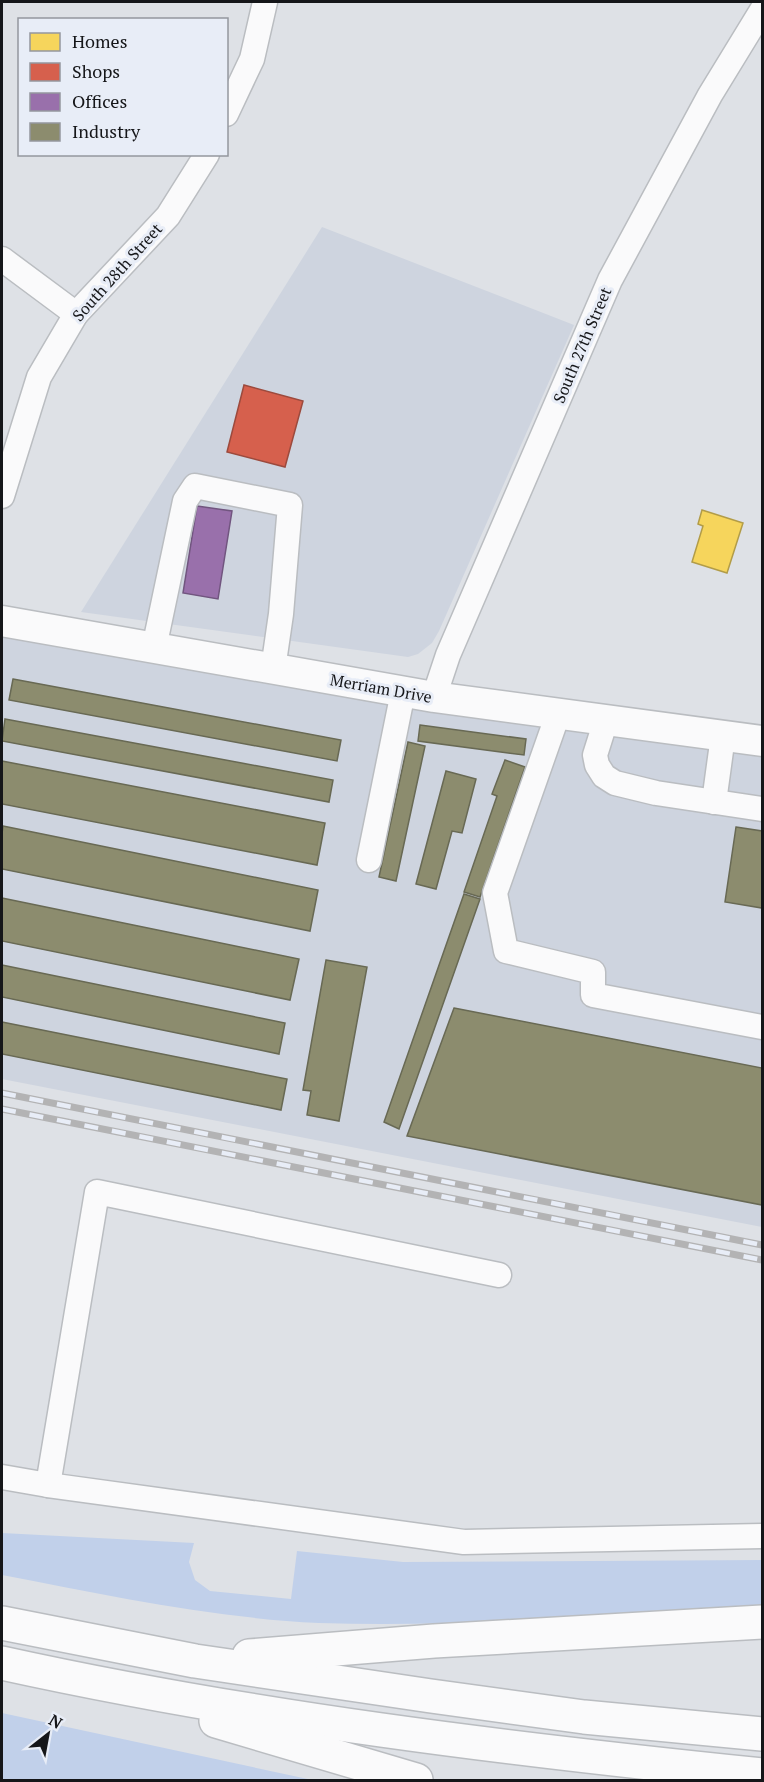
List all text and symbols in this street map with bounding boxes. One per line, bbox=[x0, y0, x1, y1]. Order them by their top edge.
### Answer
legend bbox=[18, 18, 228, 156]
text: Homes bbox=[72, 29, 127, 53]
text: Shops bbox=[72, 59, 120, 83]
text: Offices bbox=[72, 89, 127, 113]
text: Industry bbox=[72, 119, 141, 143]
street label: South 28th Street bbox=[67, 218, 167, 326]
street label: South 27th Street bbox=[548, 284, 616, 406]
street label: Merriam Drive bbox=[328, 668, 434, 708]
north arrow bbox=[18, 1704, 78, 1764]
text: N bbox=[45, 1709, 67, 1734]

